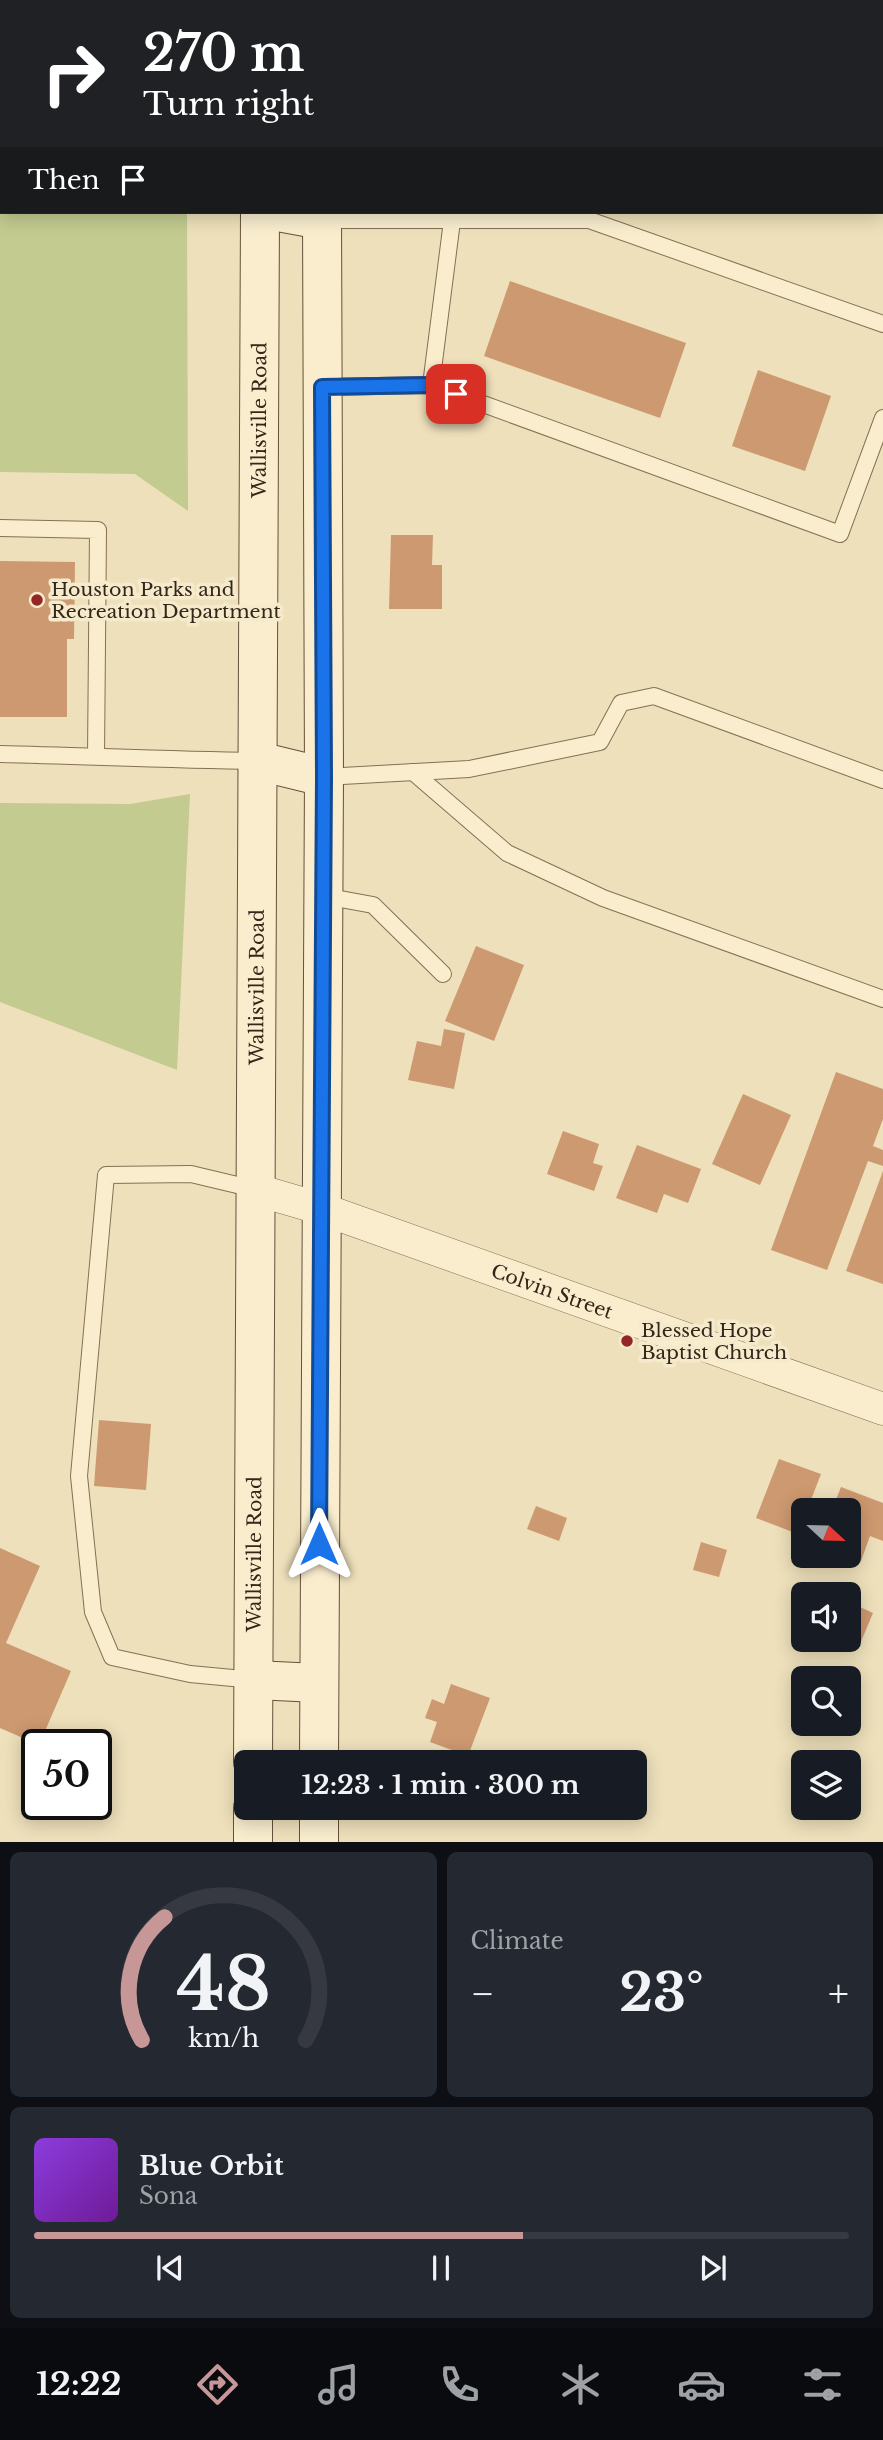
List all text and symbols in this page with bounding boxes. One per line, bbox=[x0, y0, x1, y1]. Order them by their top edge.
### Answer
text: 270 m bbox=[143, 23, 304, 84]
icon: right bbox=[28, 28, 119, 119]
text: Turn right bbox=[143, 84, 314, 124]
icon: arrive bbox=[114, 161, 152, 199]
text: Then bbox=[28, 164, 100, 196]
street label: Wallisville Road bbox=[247, 342, 271, 499]
pin bbox=[426, 364, 486, 424]
icon: arrive bbox=[437, 375, 475, 413]
place label: Houston Parks and Recreation Department bbox=[51, 578, 282, 623]
marker: Houston Parks and Recreation Department bbox=[29, 592, 45, 608]
street label: Wallisville Road bbox=[245, 909, 268, 1066]
street label: Colvin Street bbox=[488, 1259, 617, 1324]
place label: Blessed Hope Baptist Church bbox=[641, 1319, 787, 1364]
marker: Blessed Hope Baptist Church bbox=[619, 1333, 635, 1349]
street label: Wallisville Road bbox=[242, 1476, 266, 1633]
north arrow bbox=[791, 1498, 861, 1568]
map controls bbox=[791, 1498, 861, 1820]
position arrow bbox=[282, 1507, 356, 1581]
button: sound bbox=[791, 1582, 861, 1652]
button: search bbox=[791, 1666, 861, 1736]
speed limit sign: 50 bbox=[21, 1729, 112, 1820]
button: layers bbox=[791, 1750, 861, 1820]
text: 12:23 · 1 min · 300 m bbox=[301, 1769, 580, 1801]
text: Climate bbox=[471, 1927, 564, 1955]
text: 48 bbox=[176, 1940, 271, 2031]
text: 23° bbox=[619, 1961, 704, 2025]
text: − bbox=[471, 1970, 495, 2017]
text: + bbox=[828, 1970, 849, 2017]
text: km/h bbox=[188, 2023, 259, 2054]
text: Blue Orbit bbox=[139, 2150, 284, 2182]
text: Sona bbox=[139, 2182, 197, 2210]
icon: previous bbox=[151, 2249, 189, 2287]
icon: pause bbox=[422, 2249, 460, 2287]
icon: next bbox=[694, 2249, 732, 2287]
icon: directions bbox=[193, 2360, 242, 2409]
icon: music bbox=[314, 2360, 363, 2409]
icon: phone bbox=[435, 2360, 484, 2409]
icon: climate bbox=[556, 2360, 605, 2409]
icon: car bbox=[677, 2360, 726, 2409]
icon: filters bbox=[798, 2360, 847, 2409]
text: 12:22 bbox=[36, 2364, 122, 2404]

